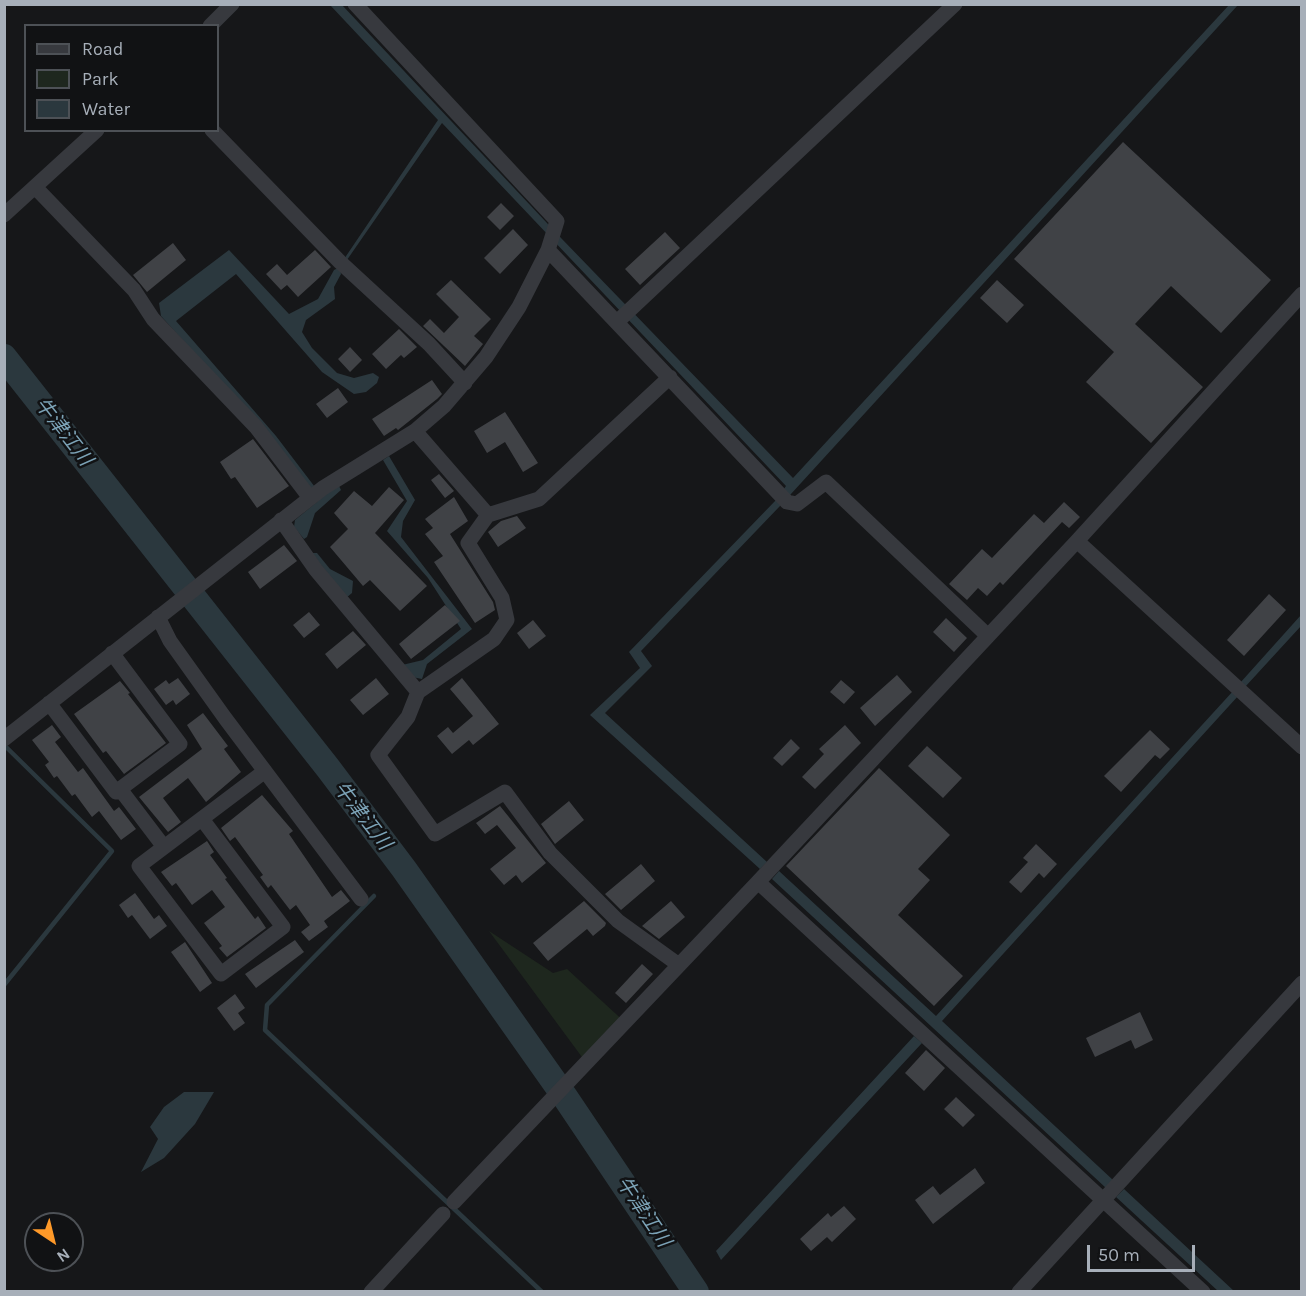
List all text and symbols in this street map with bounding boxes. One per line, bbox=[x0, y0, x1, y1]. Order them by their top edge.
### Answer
legend bbox=[24, 24, 219, 132]
text: Road bbox=[82, 38, 123, 60]
text: Park bbox=[82, 68, 119, 90]
text: Water bbox=[82, 98, 130, 120]
water label: 牛津江川 bbox=[29, 393, 97, 471]
water label: 牛津江川 bbox=[328, 777, 396, 855]
water label: 牛津江川 bbox=[611, 1172, 675, 1252]
north arrow bbox=[24, 1212, 84, 1272]
scale bar bbox=[1090, 1233, 1198, 1271]
text: N bbox=[53, 1244, 74, 1267]
text: 50 m bbox=[1098, 1244, 1140, 1266]

